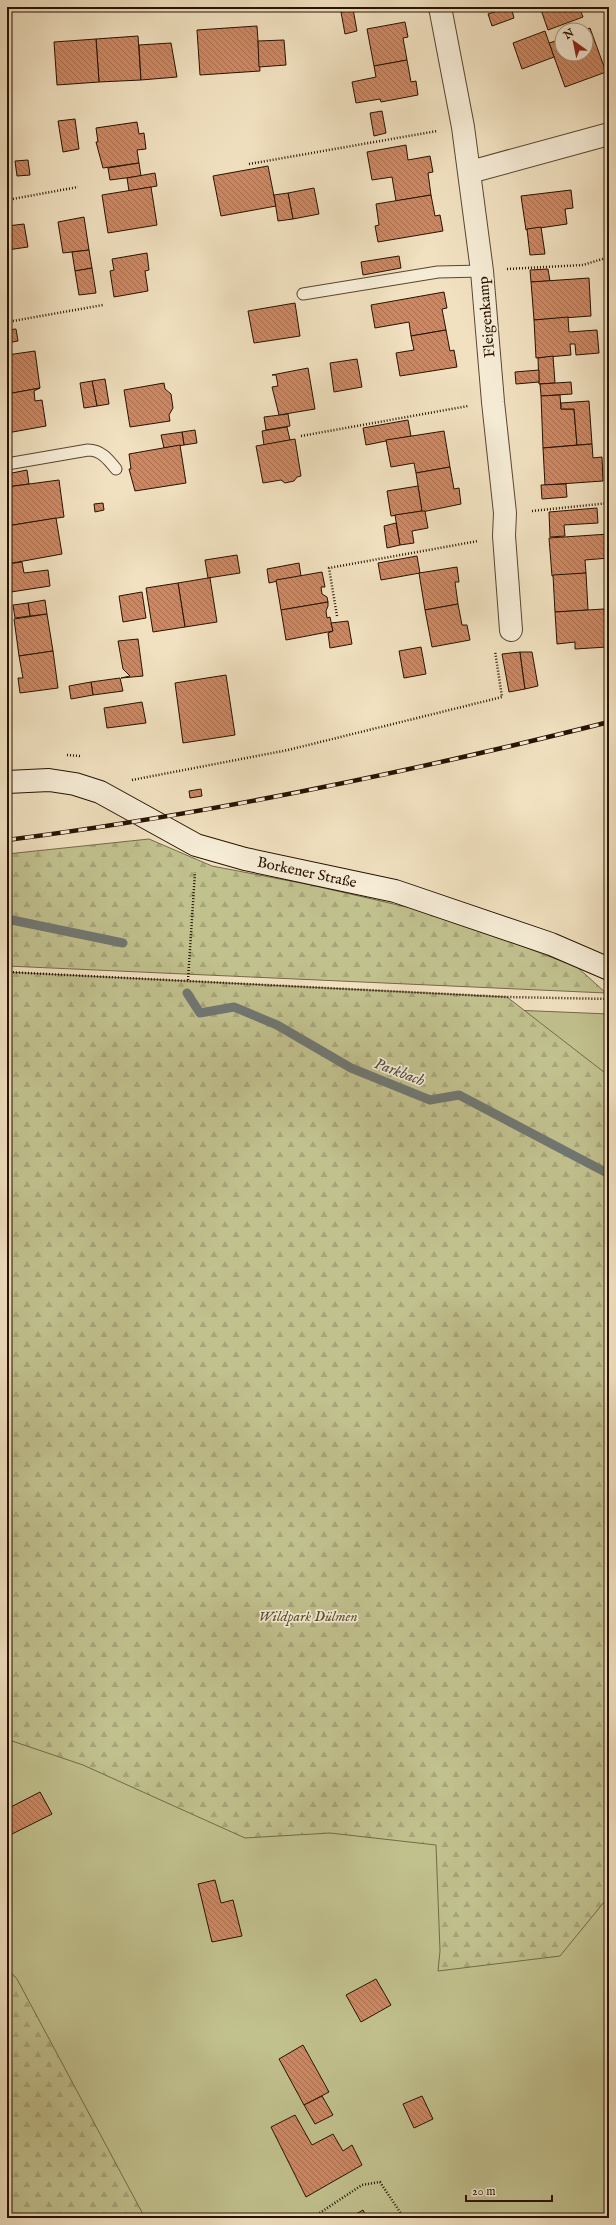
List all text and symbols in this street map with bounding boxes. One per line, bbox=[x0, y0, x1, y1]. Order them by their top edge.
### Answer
north arrow bbox=[554, 22, 594, 62]
text: N bbox=[560, 26, 577, 43]
street label: Fleigenkamp bbox=[473, 275, 500, 358]
street label: Borkener Straße bbox=[255, 853, 359, 892]
water label: Parkbach bbox=[371, 1054, 428, 1092]
park label: Wildpark Dülmen bbox=[258, 1607, 358, 1626]
scale bar bbox=[466, 2177, 552, 2203]
text: 20 m bbox=[472, 2184, 495, 2199]

